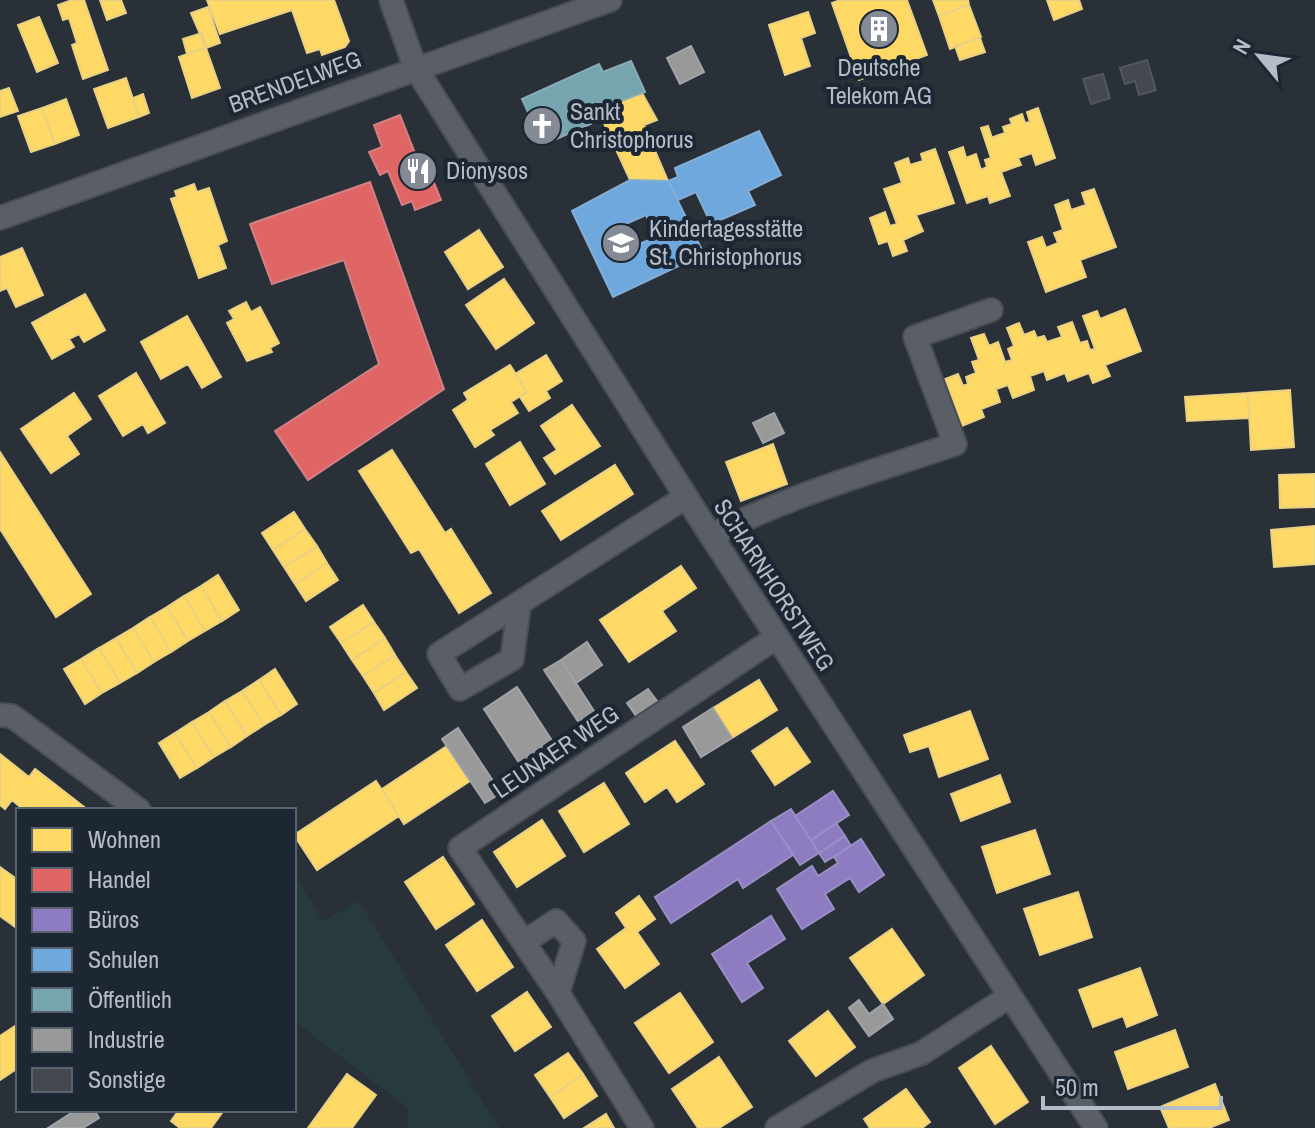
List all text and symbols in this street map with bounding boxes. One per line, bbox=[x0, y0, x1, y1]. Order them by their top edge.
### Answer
building icon: Deutsche Telekom AG bbox=[858, 8, 900, 50]
north arrow bbox=[1219, 16, 1299, 96]
text: N bbox=[1225, 33, 1258, 59]
street label: BRENDELWEG bbox=[224, 42, 365, 120]
place label: Deutsche Telekom AG bbox=[826, 51, 932, 111]
place label: Sankt Christophorus bbox=[570, 95, 694, 155]
church icon: Sankt Christophorus bbox=[521, 105, 563, 147]
restaurant icon: Dionysos bbox=[397, 150, 439, 192]
place label: Dionysos bbox=[446, 154, 528, 186]
place label: Kindertagesstätte St. Christophorus bbox=[649, 212, 803, 272]
school or university icon: Kindertagesstätte St. Christophorus bbox=[600, 222, 642, 264]
street label: SCHARNHORSTWEG bbox=[707, 492, 842, 677]
street label: LEUNAER WEG bbox=[486, 697, 625, 805]
legend bbox=[16, 808, 296, 1112]
text: Wohnen bbox=[88, 823, 161, 855]
text: Handel bbox=[88, 863, 150, 895]
text: Büros bbox=[88, 903, 139, 935]
text: Schulen bbox=[88, 943, 159, 975]
text: Öffentlich bbox=[88, 983, 172, 1015]
text: Industrie bbox=[88, 1023, 165, 1055]
scale bar bbox=[1043, 1060, 1221, 1110]
text: Sonstige bbox=[88, 1063, 166, 1095]
text: 50 m bbox=[1055, 1071, 1099, 1103]

